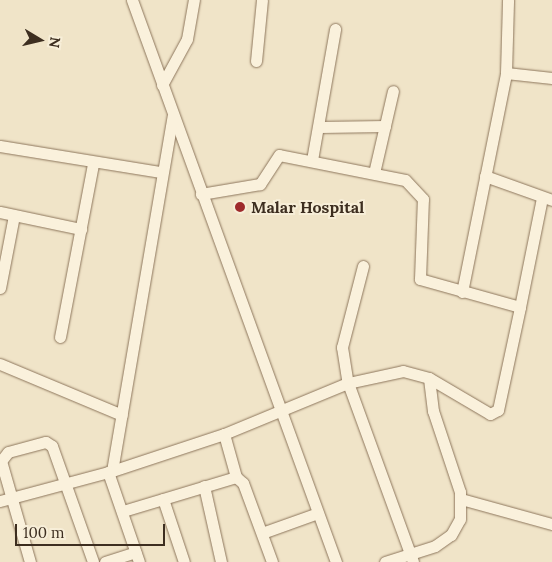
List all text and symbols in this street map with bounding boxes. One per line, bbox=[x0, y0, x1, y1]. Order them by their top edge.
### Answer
north arrow bbox=[15, 15, 65, 65]
text: N bbox=[45, 36, 65, 49]
place label: Malar Hospital bbox=[251, 197, 364, 217]
marker: Malar Hospital bbox=[233, 200, 247, 214]
scale bar bbox=[18, 514, 168, 546]
text: 100 m bbox=[23, 523, 64, 542]

